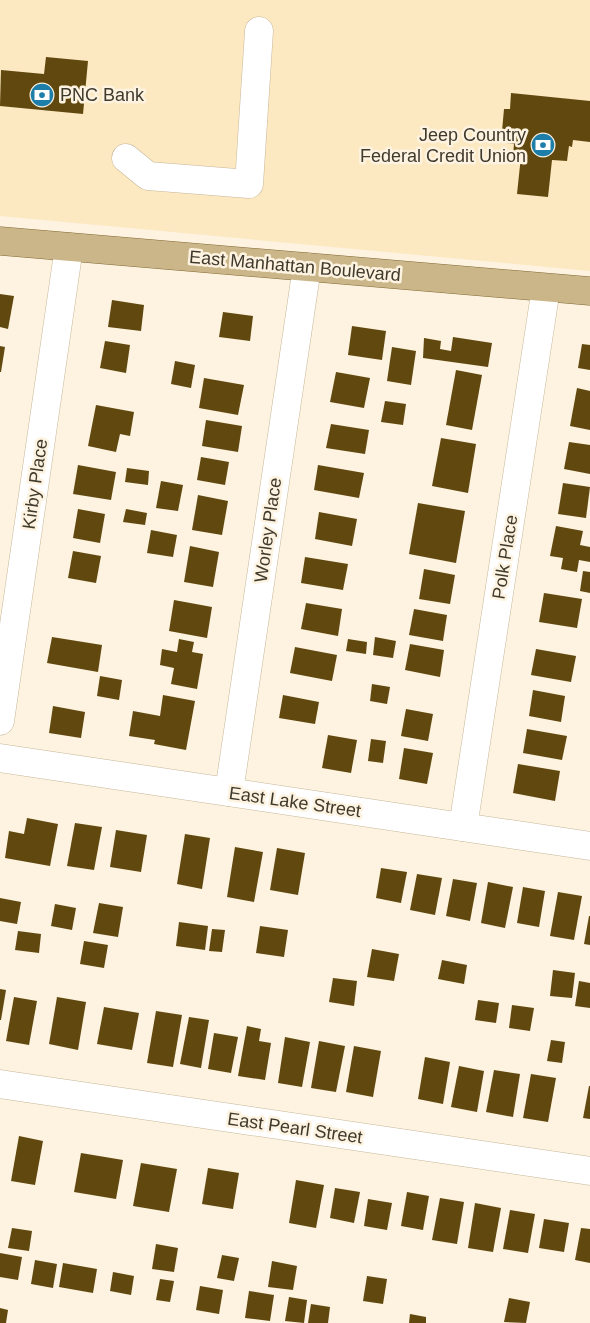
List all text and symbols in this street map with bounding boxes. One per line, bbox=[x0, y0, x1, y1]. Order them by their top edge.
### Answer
bank icon: PNC Bank bbox=[29, 82, 55, 108]
place label: PNC Bank bbox=[60, 85, 145, 105]
place label: Jeep Country Federal Credit Union bbox=[360, 125, 526, 166]
bank icon: Jeep Country Federal Credit Union bbox=[530, 132, 556, 158]
street label: East Manhattan Boulevard bbox=[188, 247, 402, 285]
street label: Kirby Place bbox=[19, 438, 51, 530]
street label: Worley Place bbox=[251, 476, 285, 584]
street label: Polk Place bbox=[488, 513, 522, 601]
street label: East Lake Street bbox=[228, 783, 362, 821]
street label: East Pearl Street bbox=[226, 1109, 364, 1147]

